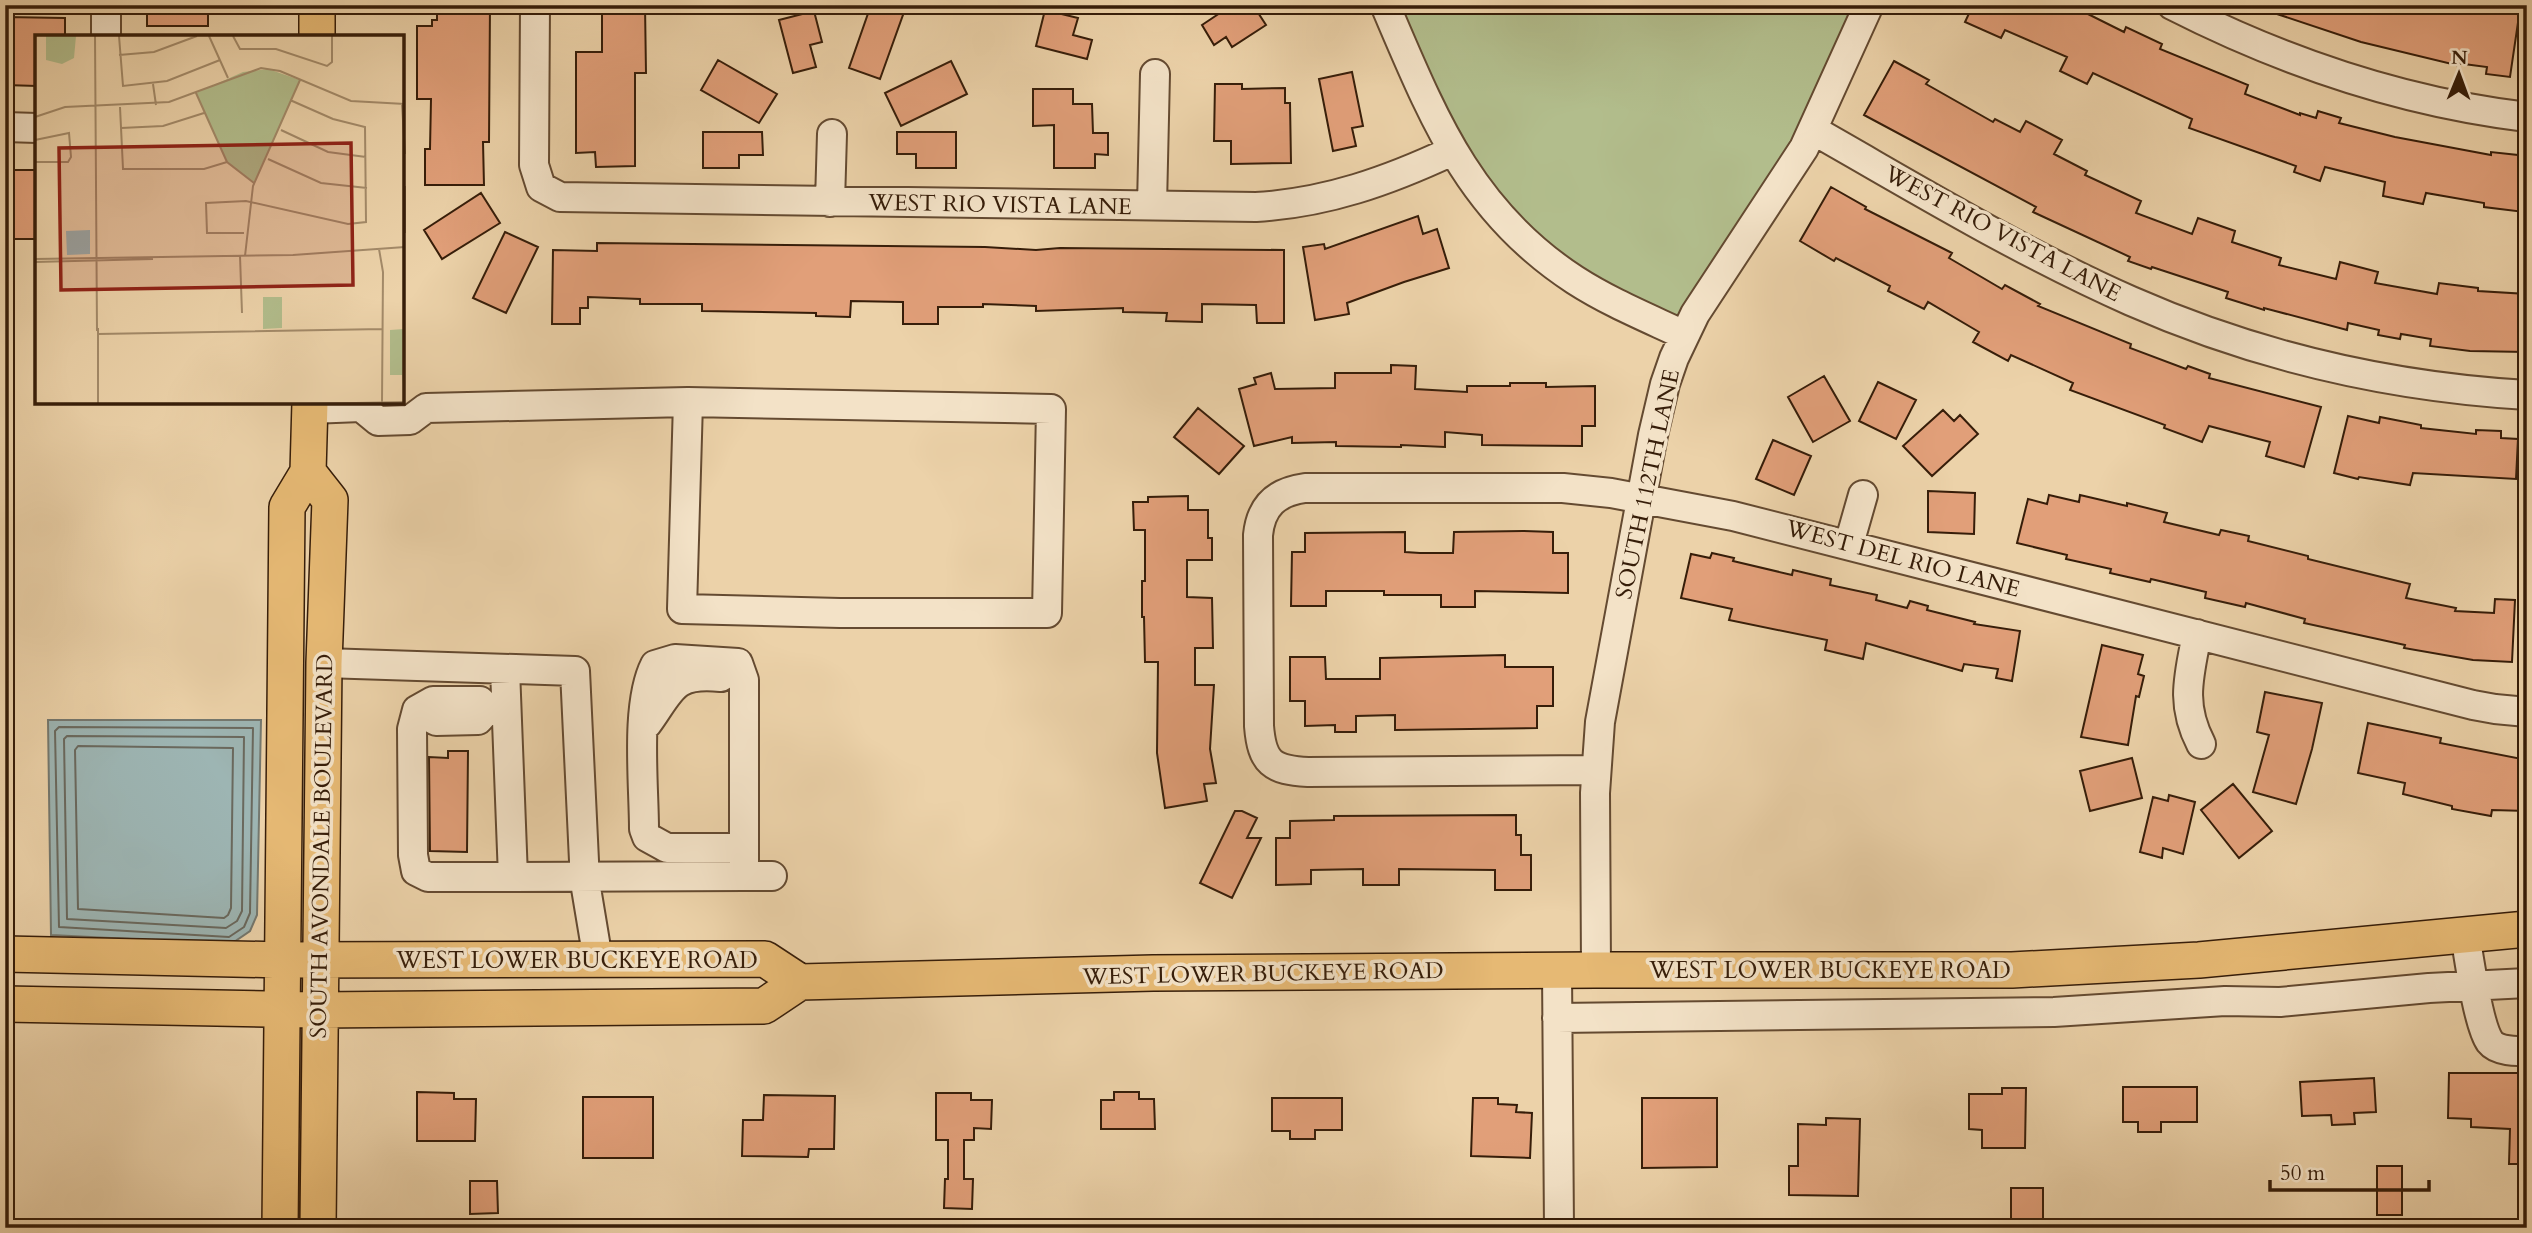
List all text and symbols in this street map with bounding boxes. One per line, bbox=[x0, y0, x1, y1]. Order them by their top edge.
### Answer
inset map bbox=[35, 35, 404, 404]
north arrow bbox=[2424, 38, 2494, 108]
text: N bbox=[2451, 45, 2468, 71]
street label: WEST RIO VISTA LANE bbox=[1878, 157, 2126, 309]
street label: WEST RIO VISTA LANE bbox=[867, 187, 1132, 222]
street label: SOUTH 112TH LANE bbox=[1608, 366, 1687, 602]
street label: WEST DEL RIO LANE bbox=[1781, 512, 2023, 605]
street label: SOUTH AVONDALE BOULEVARD bbox=[303, 653, 340, 1039]
street label: WEST LOWER BUCKEYE ROAD bbox=[395, 945, 758, 976]
street label: WEST LOWER BUCKEYE ROAD bbox=[1081, 955, 1444, 992]
street label: WEST LOWER BUCKEYE ROAD bbox=[1648, 955, 2011, 986]
scale bar bbox=[2270, 1149, 2429, 1193]
text: 50 m bbox=[2280, 1159, 2325, 1188]

